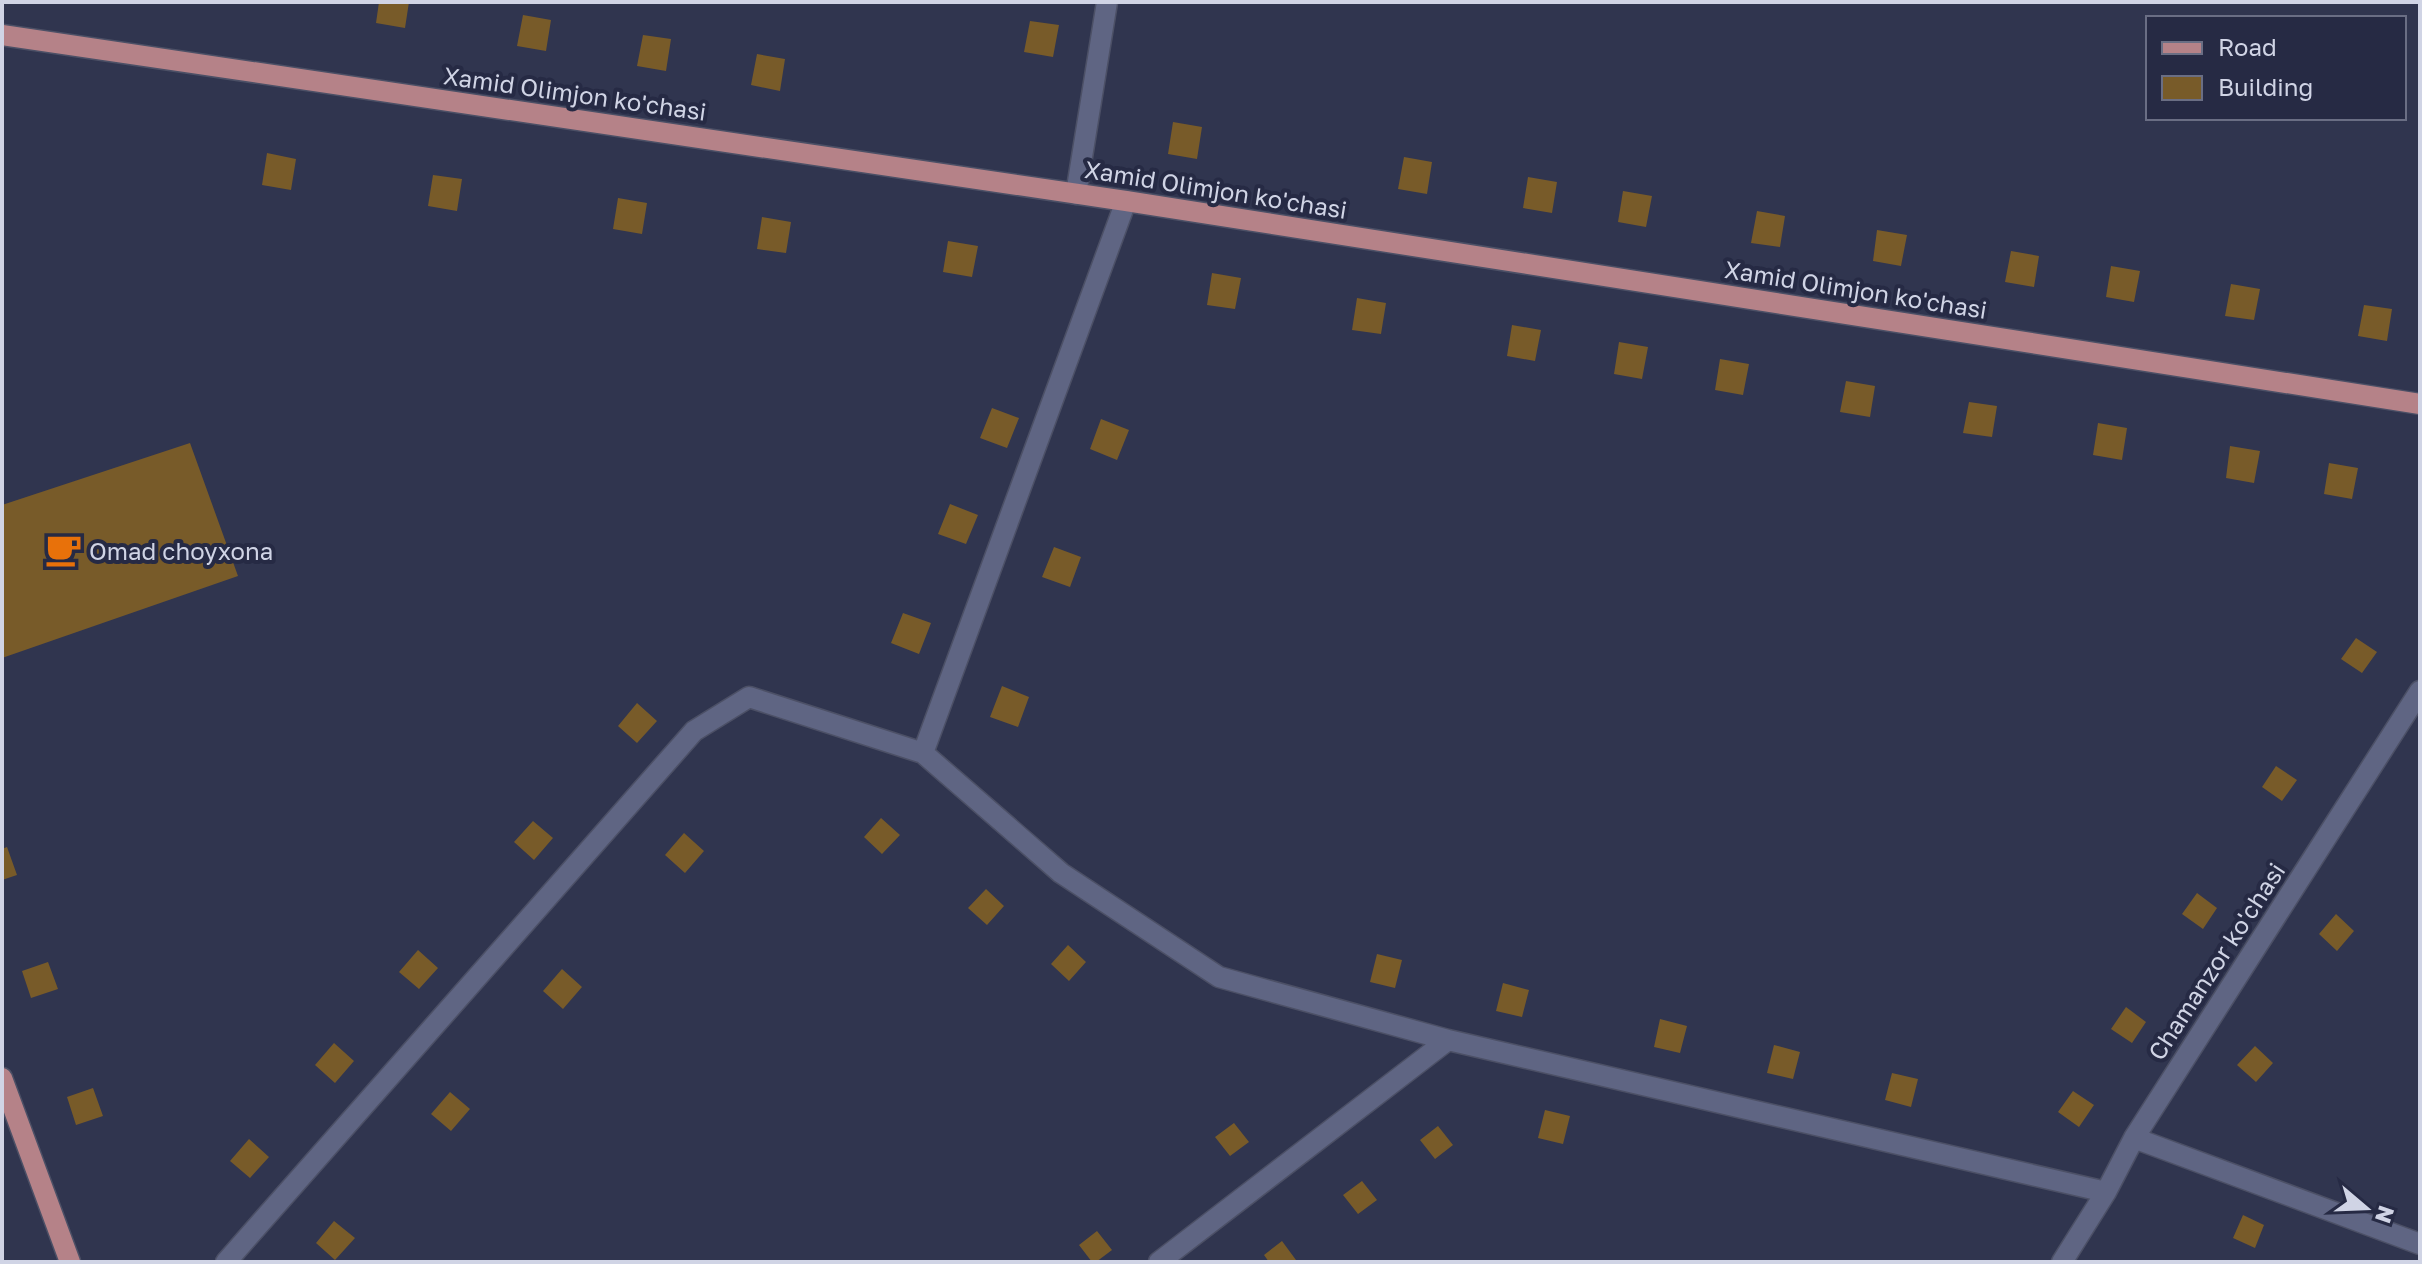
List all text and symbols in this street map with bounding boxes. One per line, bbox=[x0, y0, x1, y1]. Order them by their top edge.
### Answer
legend bbox=[2146, 16, 2406, 120]
text: Road bbox=[2218, 32, 2277, 61]
street label: Xamid Olimjon ko'chasi bbox=[442, 60, 708, 126]
text: Building bbox=[2218, 72, 2313, 101]
street label: Xamid Olimjon ko'chasi bbox=[1083, 154, 1349, 224]
street label: Xamid Olimjon ko'chasi bbox=[1723, 254, 1989, 324]
cafe icon: Omad choyxona bbox=[44, 531, 82, 569]
place label: Omad choyxona bbox=[89, 536, 273, 565]
street label: Chamanzor ko'chasi bbox=[2141, 857, 2291, 1065]
north arrow bbox=[2326, 1168, 2406, 1248]
text: N bbox=[2370, 1202, 2401, 1227]

